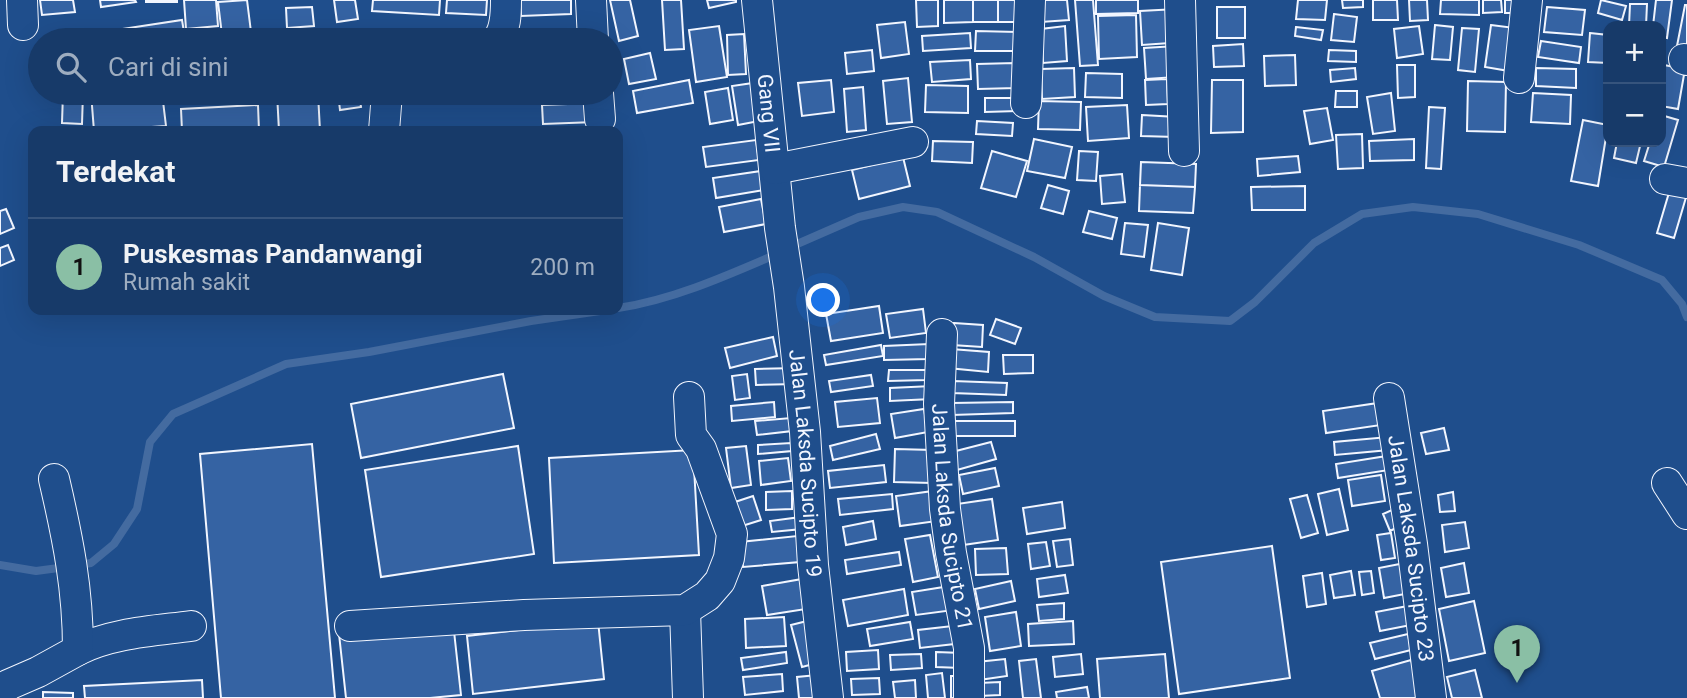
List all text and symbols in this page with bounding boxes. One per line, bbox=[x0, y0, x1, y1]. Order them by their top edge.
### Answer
map controls bbox=[1603, 21, 1666, 147]
button: + bbox=[1603, 21, 1666, 84]
search box bbox=[28, 28, 623, 105]
icon: search bbox=[52, 48, 90, 86]
text: Cari di sini bbox=[108, 52, 229, 82]
street label: Gang VII bbox=[753, 73, 784, 154]
button: − bbox=[1603, 84, 1666, 147]
text: Terdekat bbox=[56, 154, 175, 189]
text: Puskesmas Pandanwangi bbox=[123, 239, 423, 269]
text: 1 bbox=[72, 254, 86, 281]
text: 200 m bbox=[530, 254, 595, 281]
text: Rumah sakit bbox=[123, 269, 250, 296]
your location bbox=[806, 283, 840, 317]
street label: Jalan Laksda Sucipto 19 bbox=[784, 348, 826, 579]
street label: Jalan Laksda Sucipto 21 bbox=[927, 403, 977, 633]
street label: Jalan Laksda Sucipto 23 bbox=[1383, 433, 1438, 663]
pin: 1 bbox=[1494, 625, 1540, 683]

